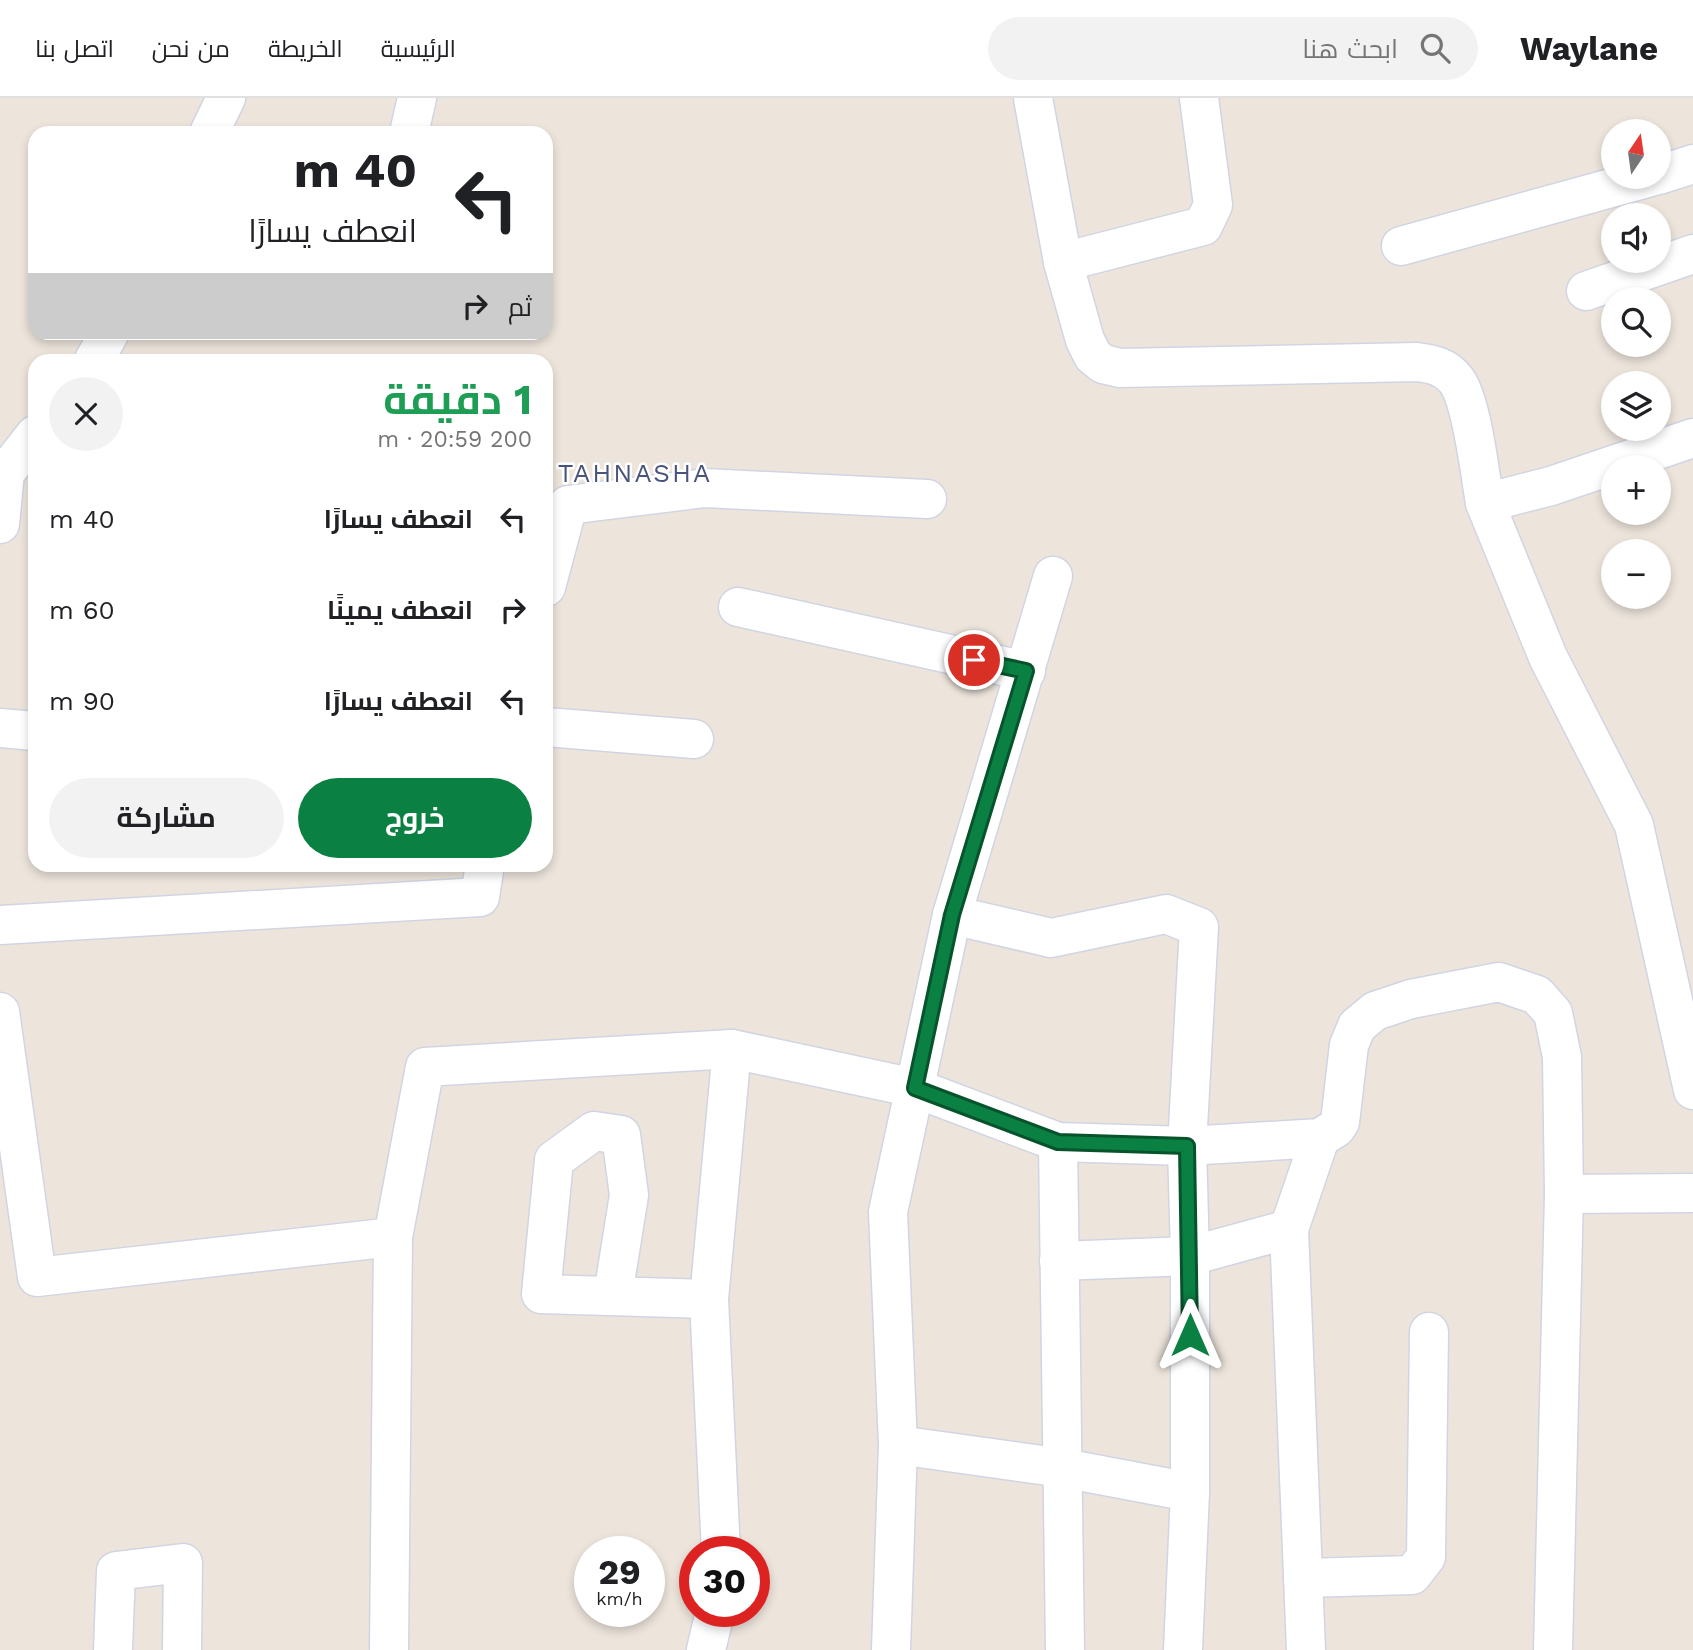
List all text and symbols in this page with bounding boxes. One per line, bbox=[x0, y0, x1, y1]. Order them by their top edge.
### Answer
search box bbox=[988, 17, 1478, 80]
icon: search bbox=[1416, 29, 1454, 67]
text: Waylane bbox=[1520, 29, 1658, 68]
text: ابحث هنا bbox=[1302, 34, 1398, 64]
text: اتصل بنا bbox=[35, 35, 114, 63]
text: من نحن bbox=[152, 35, 230, 63]
text: الخريطة bbox=[268, 35, 343, 63]
text: الرئيسية bbox=[381, 35, 456, 63]
north arrow bbox=[1601, 119, 1671, 189]
map controls bbox=[1601, 119, 1671, 609]
text: 40 m bbox=[294, 141, 417, 199]
icon: left bbox=[441, 154, 532, 245]
button: sound bbox=[1601, 203, 1671, 273]
text: انعطف يسارًا bbox=[248, 212, 417, 250]
icon: right bbox=[456, 287, 494, 325]
button: search bbox=[1601, 287, 1671, 357]
text: ثم bbox=[508, 292, 532, 322]
button: layers bbox=[1601, 371, 1671, 441]
text: 1 دقيقة bbox=[383, 375, 532, 424]
button: close bbox=[49, 377, 123, 451]
text: 200 m · 20:59 bbox=[377, 426, 532, 453]
button: + bbox=[1601, 455, 1671, 525]
district label: TAHNASHA bbox=[558, 458, 712, 488]
icon: left bbox=[494, 500, 532, 538]
text: 40 m bbox=[49, 504, 115, 534]
text: انعطف يسارًا bbox=[324, 504, 473, 534]
button: − bbox=[1601, 539, 1671, 609]
icon: right bbox=[494, 591, 532, 629]
text: 60 m bbox=[49, 595, 115, 625]
text: انعطف يمينًا bbox=[327, 595, 473, 625]
pin bbox=[944, 630, 1004, 690]
icon: arrive bbox=[955, 641, 993, 679]
icon: left bbox=[494, 682, 532, 720]
text: 90 m bbox=[49, 686, 115, 716]
text: انعطف يسارًا bbox=[324, 686, 473, 716]
button: مشاركة bbox=[49, 778, 284, 858]
button: خروج bbox=[298, 778, 532, 858]
position arrow bbox=[1153, 1298, 1227, 1372]
speed limit sign: 30 bbox=[679, 1536, 770, 1627]
text: 29 bbox=[598, 1551, 641, 1593]
text: km/h bbox=[596, 1588, 643, 1609]

